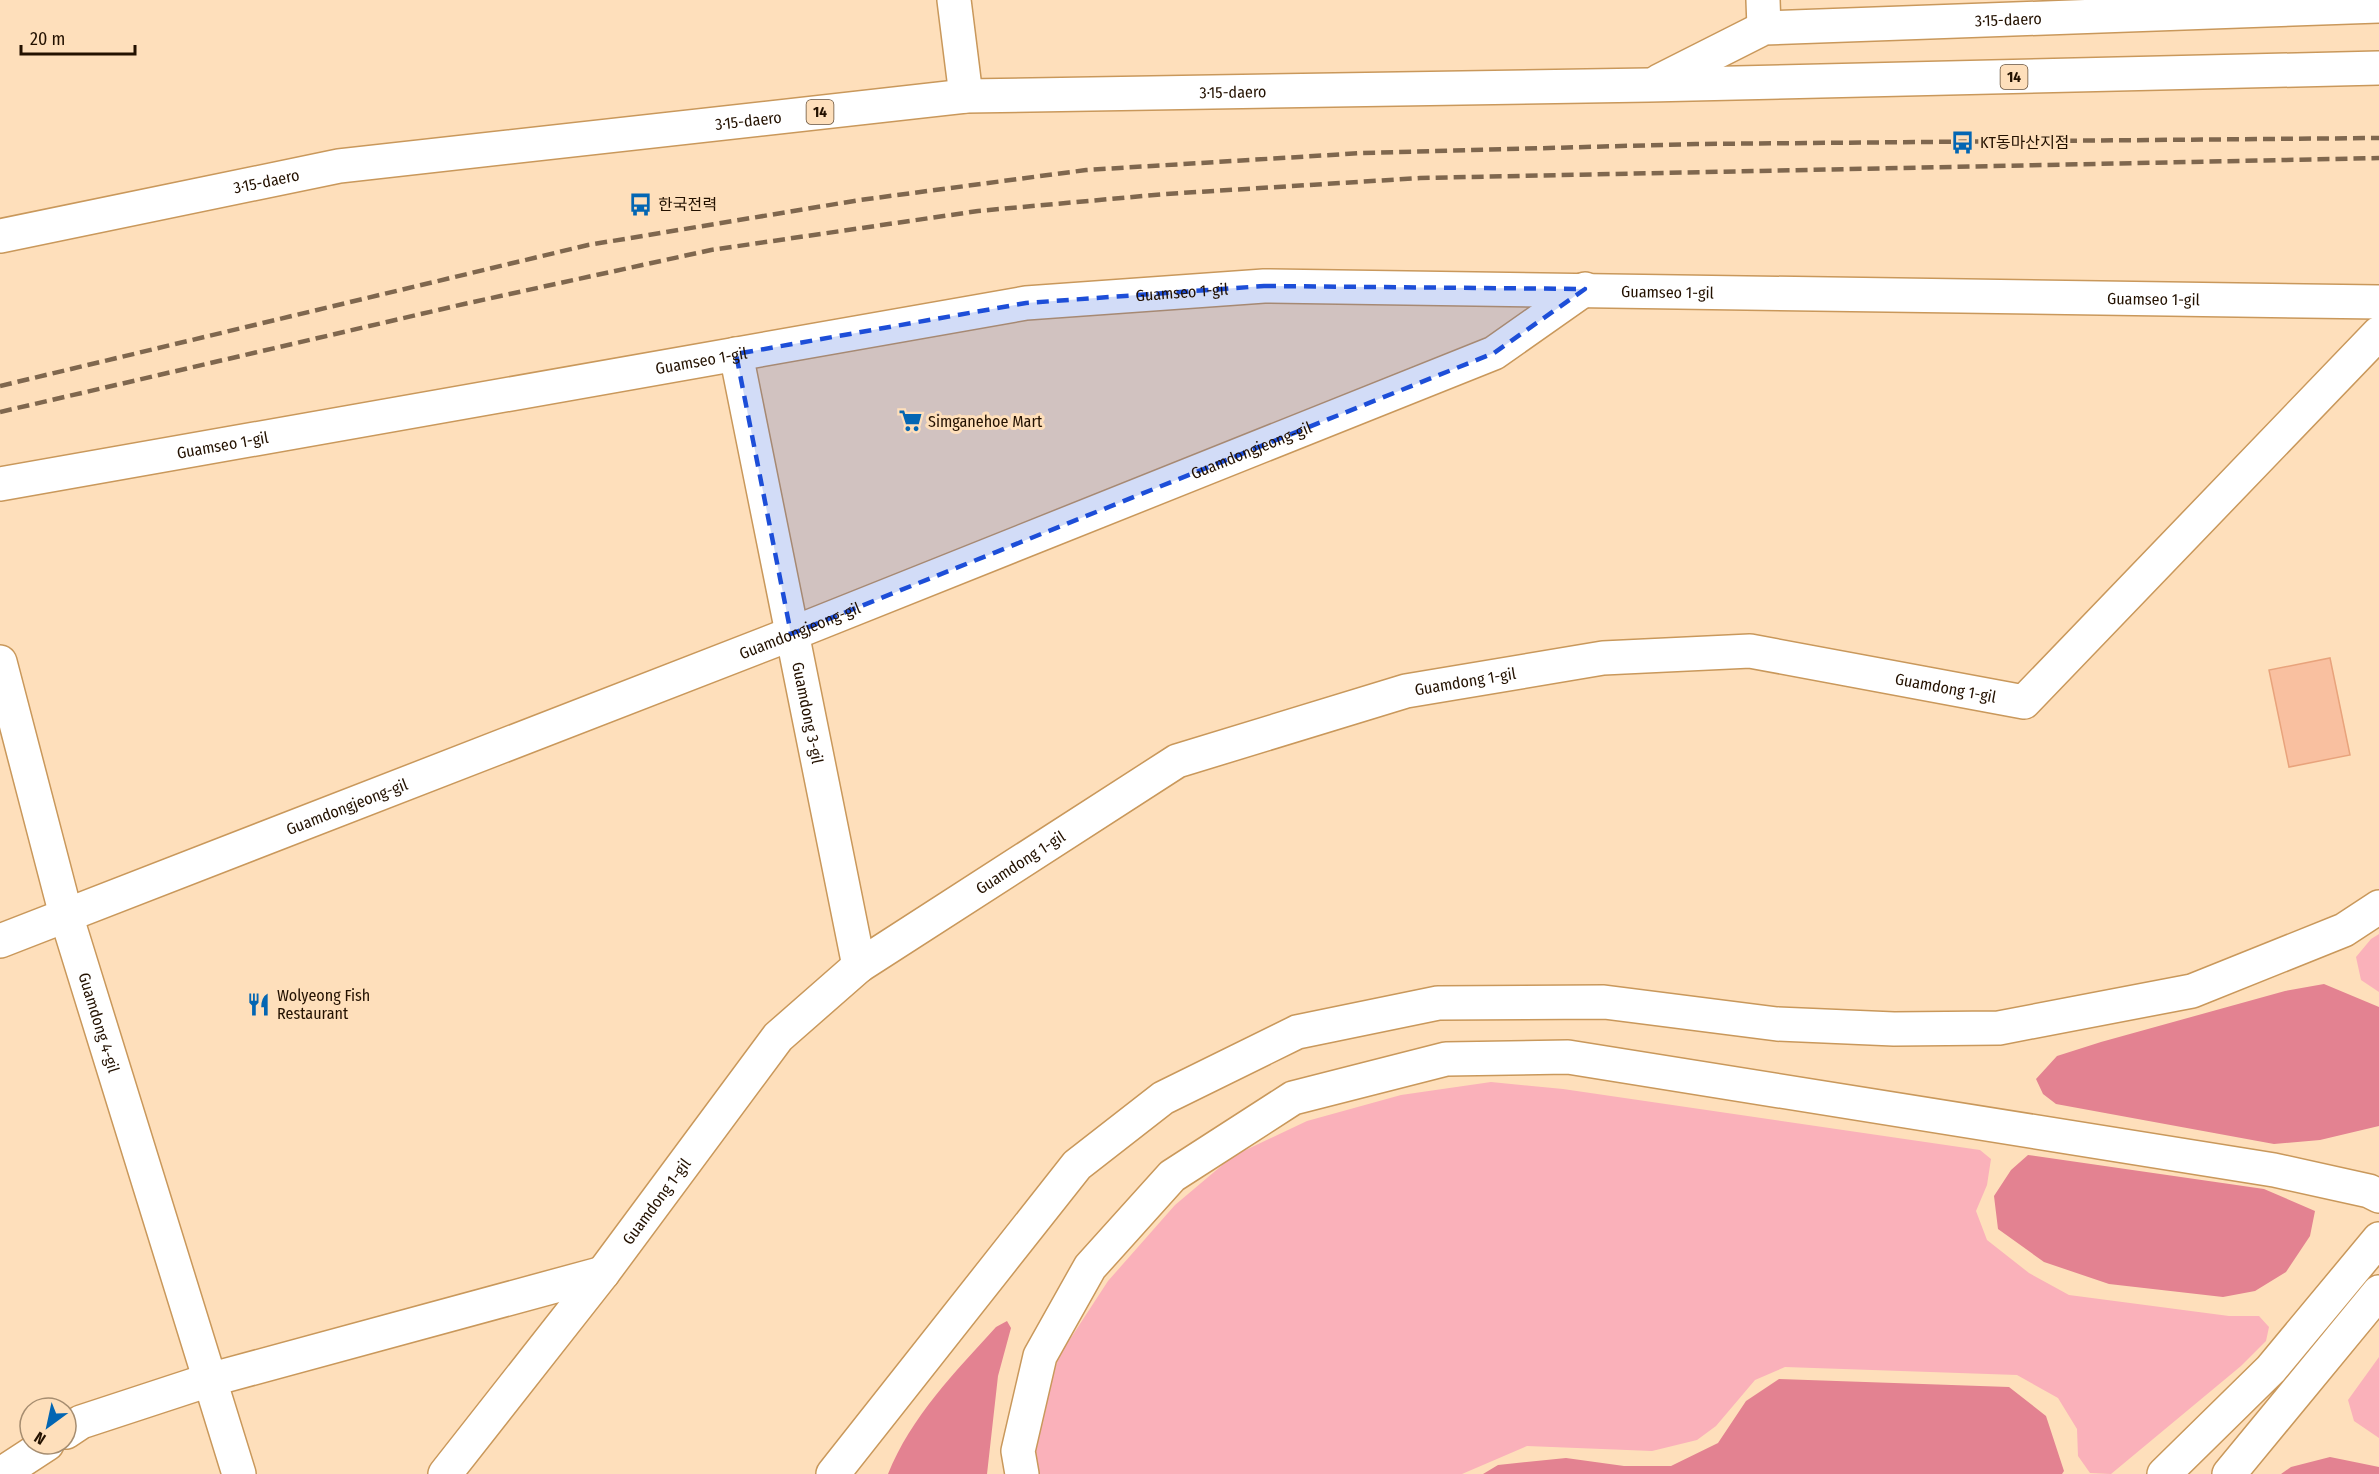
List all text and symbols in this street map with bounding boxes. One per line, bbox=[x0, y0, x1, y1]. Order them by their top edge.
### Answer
street label: 3·15-daero bbox=[1974, 9, 2042, 30]
scale bar bbox=[21, 18, 135, 56]
text: 20 m bbox=[30, 28, 65, 50]
road number: 14 bbox=[2000, 65, 2028, 89]
street label: 3·15-daero bbox=[1199, 82, 1267, 102]
road number: 14 bbox=[806, 100, 834, 124]
street label: 3·15-daero bbox=[714, 108, 783, 134]
bus stop icon: KT동마산지점 bbox=[1949, 129, 1975, 155]
place label: KT동마산지점 bbox=[1980, 133, 2069, 152]
street label: 3·15-daero bbox=[232, 165, 301, 198]
bus stop icon: 한국전력 bbox=[627, 191, 653, 217]
place label: 한국전력 bbox=[658, 195, 717, 214]
street label: Guamseo 1-gil bbox=[1135, 280, 1229, 305]
street label: Guamseo 1-gil bbox=[1621, 282, 1714, 302]
street label: Guamseo 1-gil bbox=[2107, 289, 2200, 309]
street label: Guamseo 1-gil bbox=[654, 343, 749, 378]
supermarket icon: Simganehoe Mart bbox=[897, 408, 923, 434]
place label: Simganehoe Mart bbox=[928, 412, 1043, 431]
street label: Guamdongjeong-gil bbox=[1188, 418, 1315, 483]
street label: Guamseo 1-gil bbox=[175, 428, 270, 463]
street label: Guamdongjeong-gil bbox=[737, 598, 863, 663]
street label: Guamdong 3-gil bbox=[788, 660, 827, 765]
street label: Guamdong 1-gil bbox=[1413, 664, 1517, 699]
street label: Guamdong 1-gil bbox=[1894, 669, 1998, 707]
street label: Guamdongjeong-gil bbox=[284, 775, 410, 839]
street label: Guamdong 1-gil bbox=[972, 827, 1069, 898]
street label: Guamdong 4-gil bbox=[74, 970, 123, 1075]
place label: Wolyeong Fish Restaurant bbox=[277, 986, 370, 1023]
restaurant icon: Wolyeong Fish Restaurant bbox=[246, 991, 272, 1017]
street label: Guamdong 1-gil bbox=[618, 1155, 695, 1248]
north arrow bbox=[18, 1396, 78, 1456]
text: N bbox=[31, 1428, 49, 1449]

